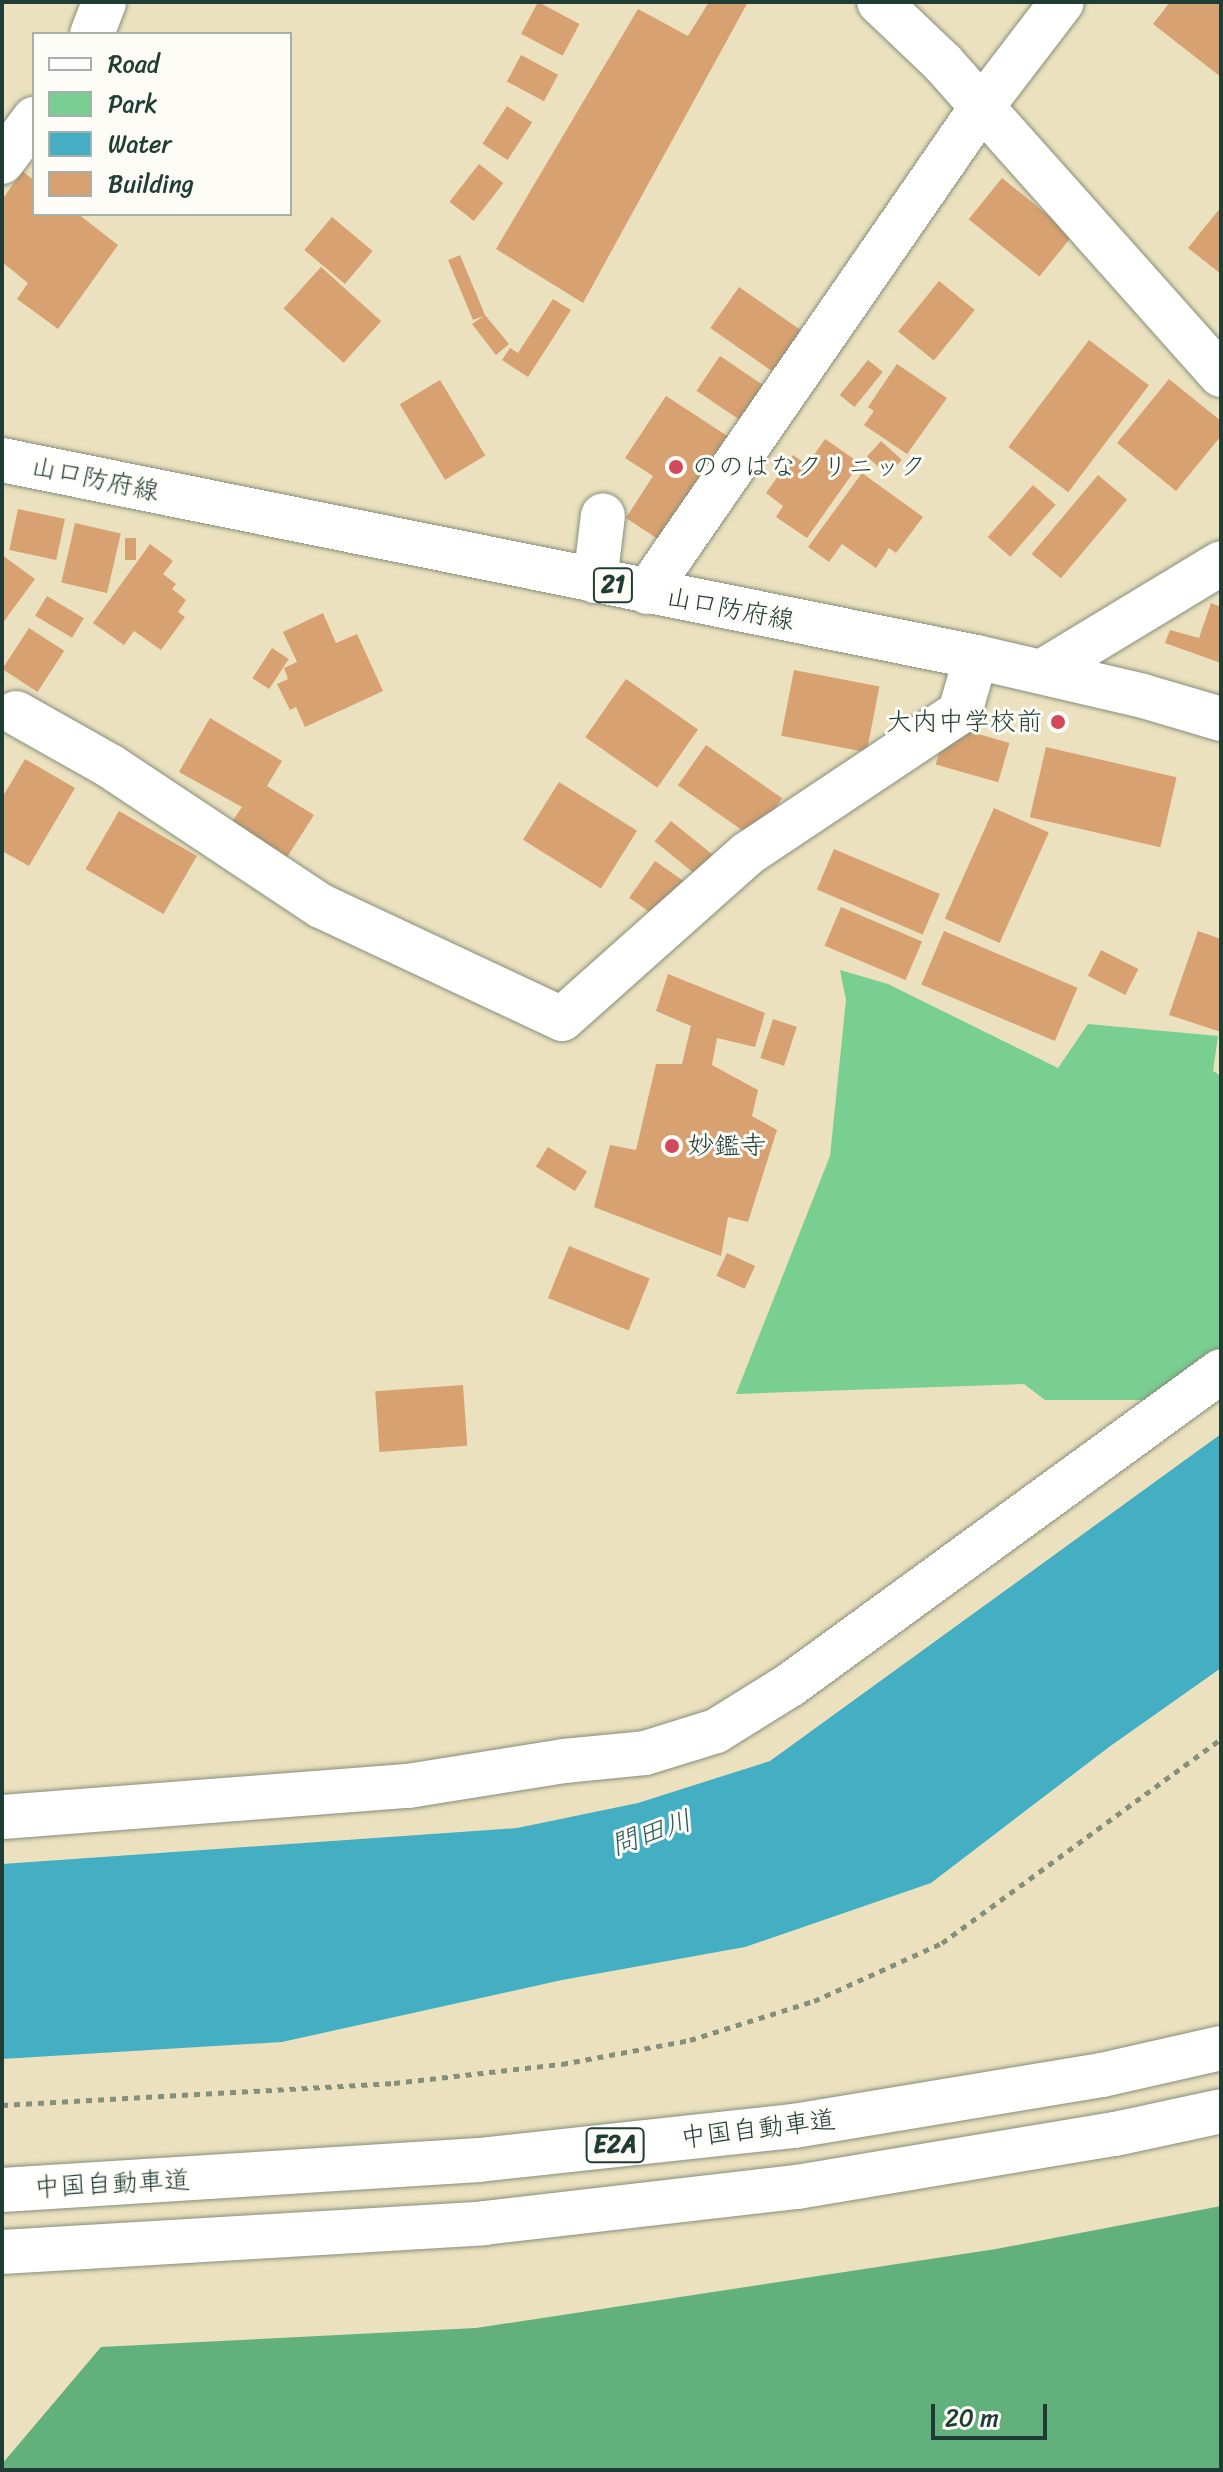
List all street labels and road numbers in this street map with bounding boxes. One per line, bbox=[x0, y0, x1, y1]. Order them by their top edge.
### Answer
street label: 山口防府線 bbox=[28, 450, 162, 508]
road number: 21 bbox=[591, 565, 635, 605]
street label: 山口防府線 bbox=[663, 581, 797, 637]
street label: 中国自動車道 bbox=[679, 2104, 837, 2154]
road number: E2A bbox=[585, 2125, 645, 2165]
street label: 中国自動車道 bbox=[33, 2164, 191, 2204]

